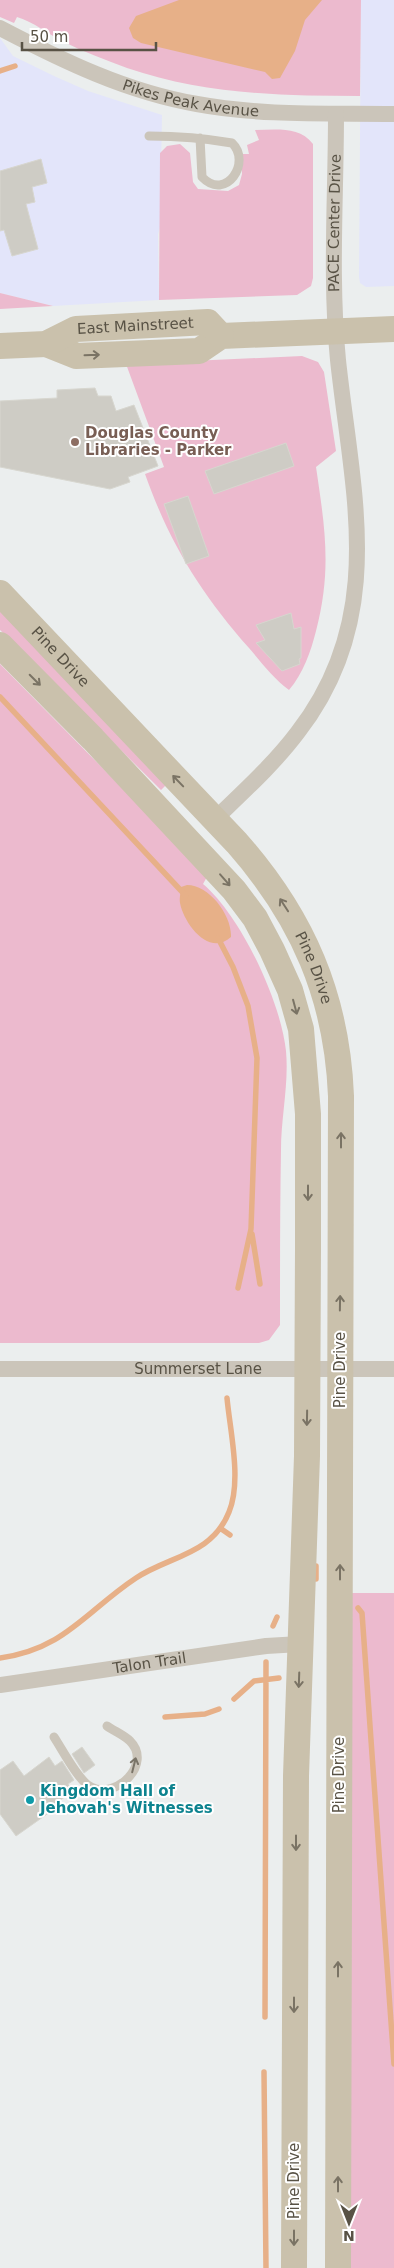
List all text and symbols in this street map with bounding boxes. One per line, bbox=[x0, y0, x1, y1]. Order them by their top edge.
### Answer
scale bar bbox=[22, 20, 156, 52]
text: 50 m bbox=[30, 28, 68, 46]
street label: Pikes Peak Avenue bbox=[120, 76, 260, 120]
street label: PACE Center Drive bbox=[325, 154, 345, 292]
street label: East Mainstreet bbox=[76, 314, 194, 338]
one-way arrow bbox=[84, 351, 100, 360]
place label: Douglas County Libraries - Parker bbox=[85, 424, 232, 459]
marker: Douglas County Libraries - Parker bbox=[69, 436, 81, 448]
street label: Pine Drive bbox=[28, 623, 93, 691]
one-way arrow bbox=[28, 673, 40, 685]
one-way arrow bbox=[172, 775, 184, 788]
one-way arrow bbox=[219, 873, 231, 886]
one-way arrow bbox=[278, 898, 288, 912]
street label: Pine Drive bbox=[291, 929, 336, 1006]
one-way arrow bbox=[290, 998, 300, 1014]
one-way arrow bbox=[336, 1132, 346, 1148]
one-way arrow bbox=[303, 1185, 313, 1201]
one-way arrow bbox=[335, 1295, 345, 1311]
street label: Pine Drive bbox=[331, 1332, 349, 1408]
street label: Summerset Lane bbox=[134, 1360, 262, 1378]
one-way arrow bbox=[302, 1410, 312, 1426]
one-way arrow bbox=[335, 1565, 345, 1581]
street label: Talon Trail bbox=[110, 1649, 187, 1678]
one-way arrow bbox=[294, 1672, 304, 1688]
street label: Pine Drive bbox=[330, 1737, 348, 1813]
one-way arrow bbox=[130, 1758, 139, 1774]
place label: Kingdom Hall of Jehovah's Witnesses bbox=[39, 1782, 213, 1817]
marker: Kingdom Hall of Jehovah's Witnesses bbox=[24, 1794, 36, 1806]
one-way arrow bbox=[291, 1834, 300, 1850]
one-way arrow bbox=[333, 1962, 343, 1978]
one-way arrow bbox=[289, 1996, 299, 2013]
street label: Pine Drive bbox=[285, 2143, 303, 2219]
one-way arrow bbox=[333, 2177, 343, 2193]
north arrow bbox=[324, 2198, 374, 2248]
text: N bbox=[343, 2228, 355, 2244]
one-way arrow bbox=[289, 2229, 299, 2245]

